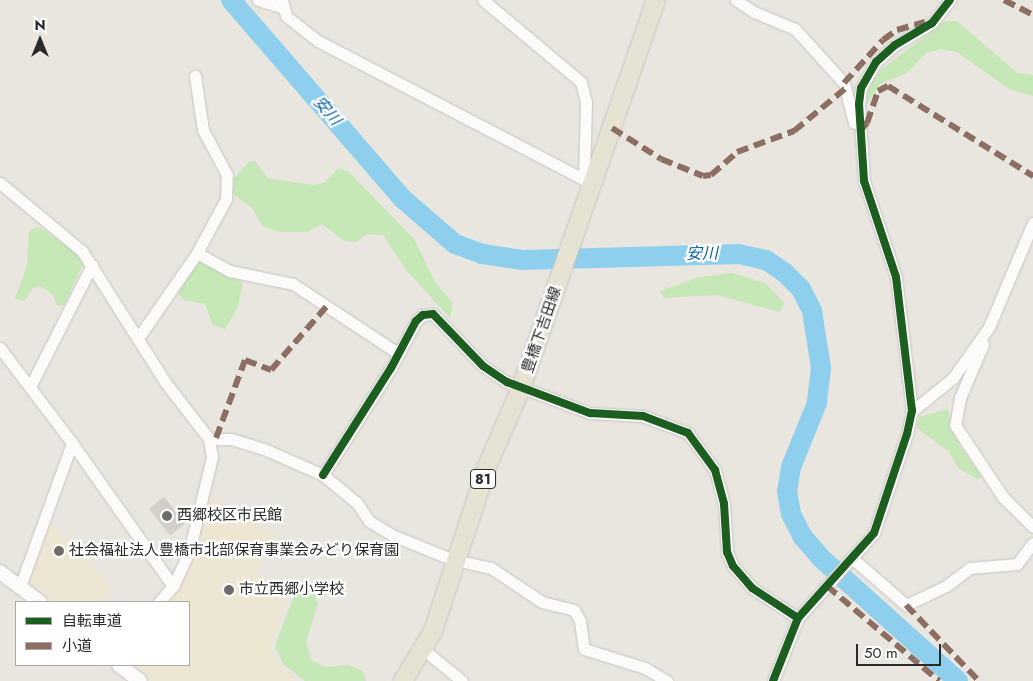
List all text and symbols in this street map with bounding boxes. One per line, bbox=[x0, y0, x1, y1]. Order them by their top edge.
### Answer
north arrow bbox=[15, 15, 65, 65]
text: N bbox=[34, 15, 46, 35]
water label: 安川 bbox=[309, 93, 345, 129]
water label: 安川 bbox=[686, 244, 718, 264]
street label: 豊橋下吉田線 bbox=[519, 285, 565, 375]
road number: 81 bbox=[469, 468, 497, 490]
place label: 西郷校区市民館 bbox=[177, 507, 282, 525]
marker: 西郷校区市民館 bbox=[161, 510, 173, 522]
place label: 社会福祉法人豊橋市北部保育事業会みどり保育園 bbox=[69, 542, 399, 560]
marker: 社会福祉法人豊橋市北部保育事業会みどり保育園 bbox=[53, 545, 65, 557]
place label: 市立西郷小学校 bbox=[239, 581, 344, 599]
marker: 市立西郷小学校 bbox=[223, 584, 235, 596]
legend bbox=[15, 601, 190, 666]
text: 自転車道 bbox=[62, 610, 122, 632]
scale bar bbox=[858, 634, 943, 666]
text: 小道 bbox=[62, 635, 92, 657]
text: 50 m bbox=[864, 642, 898, 664]

